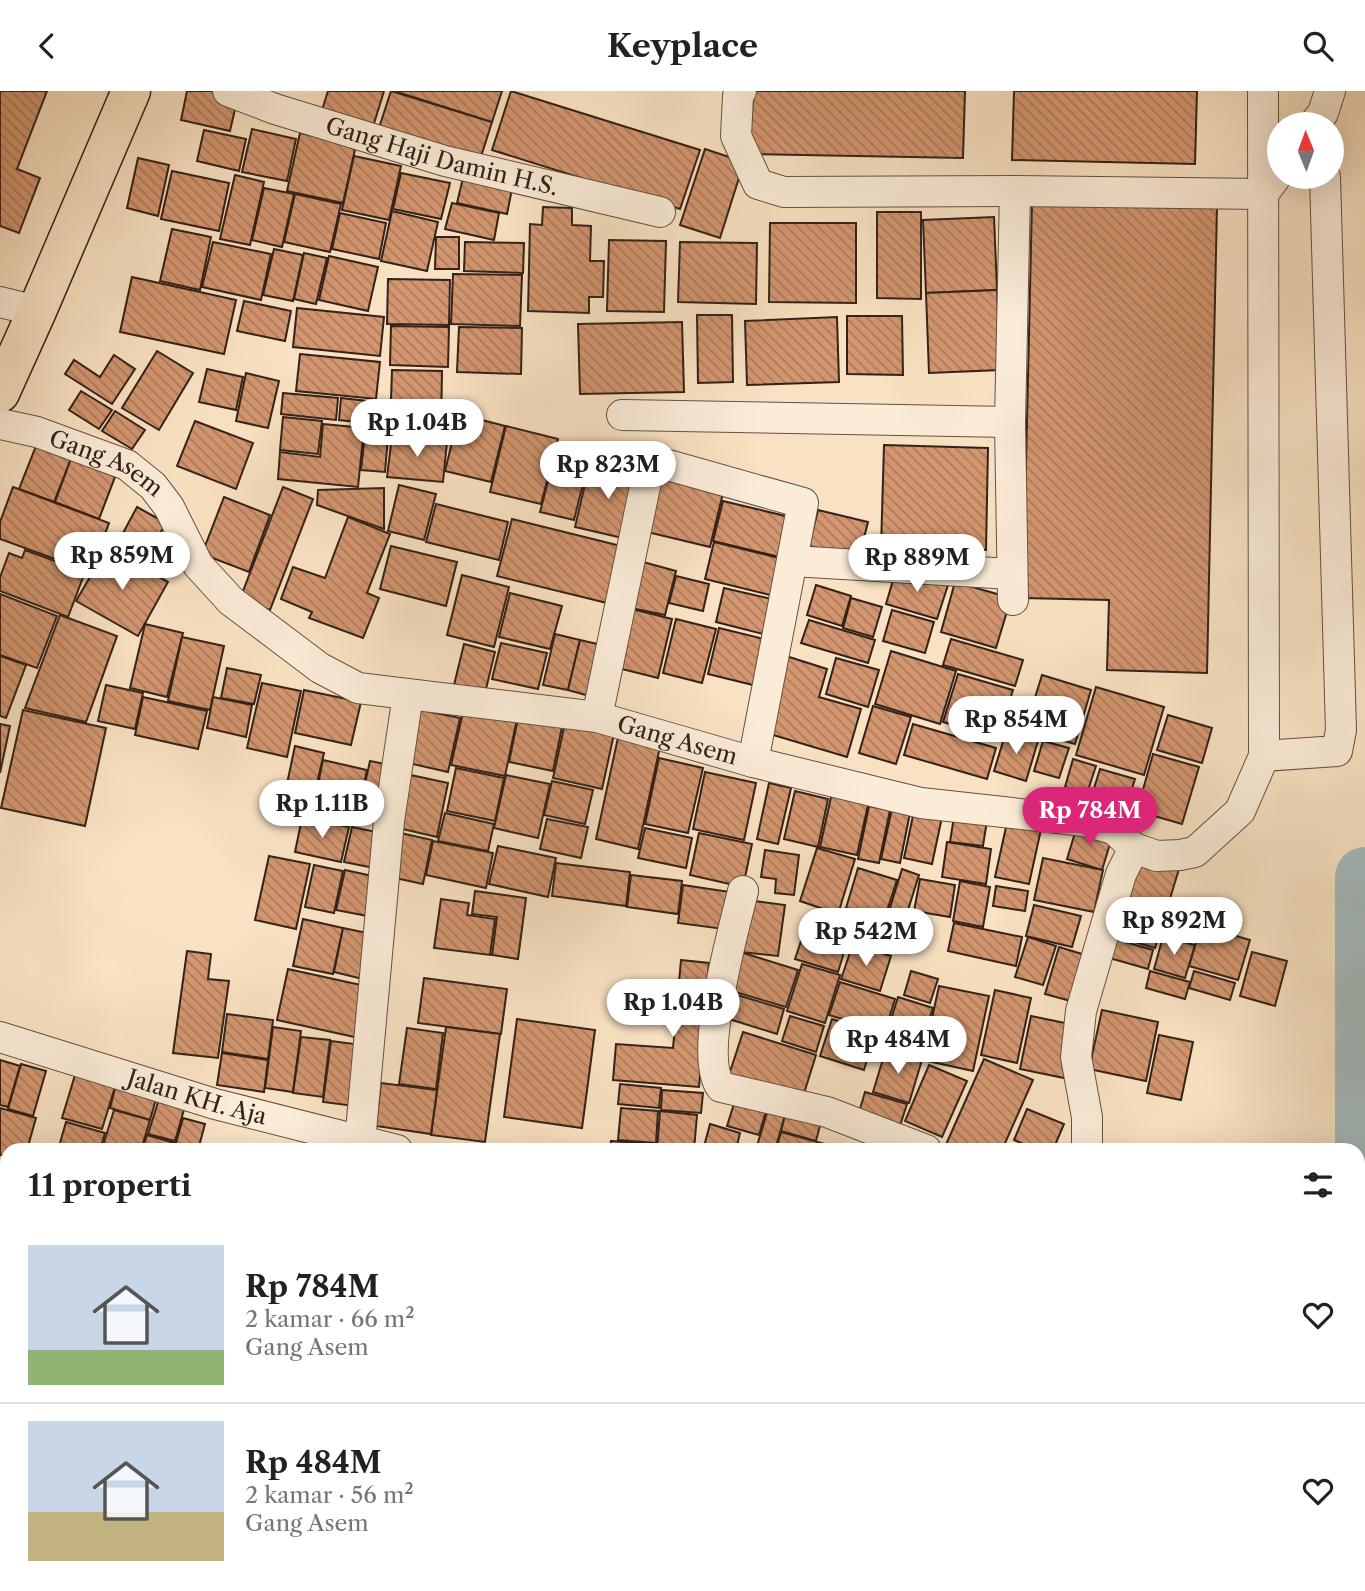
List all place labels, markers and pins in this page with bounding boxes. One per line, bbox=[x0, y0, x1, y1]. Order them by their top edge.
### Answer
pin: Rp 1.04B bbox=[345, 399, 489, 459]
pin: Rp 823M bbox=[543, 441, 673, 501]
pin: Rp 859M bbox=[57, 533, 187, 592]
pin: Rp 889M bbox=[852, 535, 982, 594]
pin: Rp 854M bbox=[951, 697, 1081, 756]
pin: Rp 1.11B bbox=[250, 781, 394, 840]
pin: Rp 784M bbox=[1025, 787, 1155, 847]
pin: Rp 892M bbox=[1109, 897, 1239, 957]
pin: Rp 542M bbox=[801, 909, 931, 968]
pin: Rp 1.04B bbox=[601, 979, 745, 1039]
pin: Rp 484M bbox=[833, 1017, 963, 1076]

